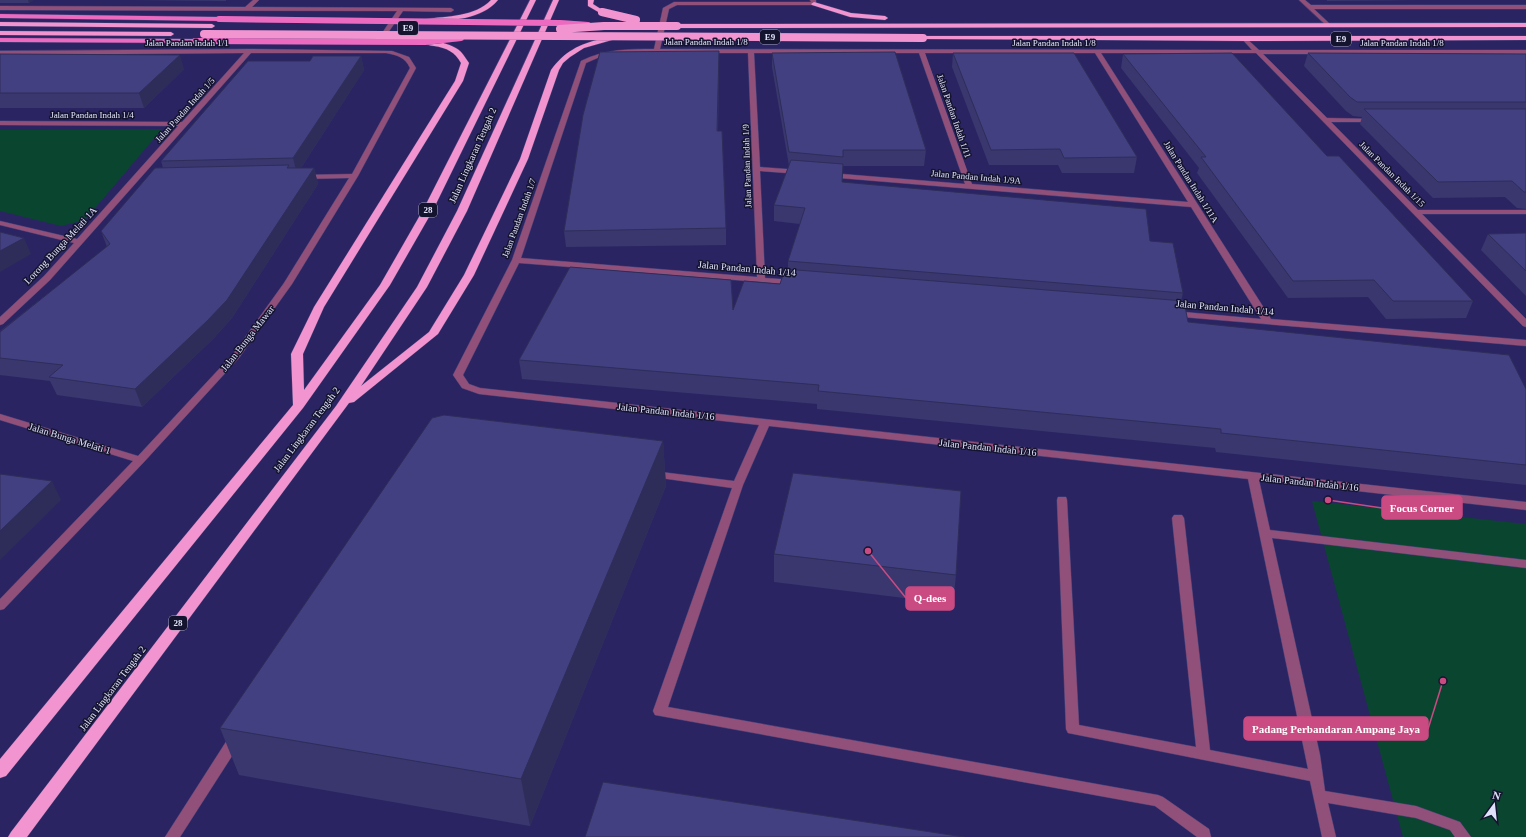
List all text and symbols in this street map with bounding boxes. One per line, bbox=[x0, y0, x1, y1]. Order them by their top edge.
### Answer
road number: E9 bbox=[398, 21, 418, 35]
road number: E9 bbox=[760, 30, 780, 44]
road number: E9 bbox=[1331, 32, 1351, 46]
street label: Jalan Pandan Indah 1/8 bbox=[664, 37, 748, 47]
street label: Jalan Pandan Indah 1/1 bbox=[145, 38, 229, 48]
street label: Jalan Pandan Indah 1/8 bbox=[1012, 38, 1096, 48]
street label: Jalan Pandan Indah 1/8 bbox=[1360, 38, 1444, 48]
street label: Jalan Pandan Indah 1/11 bbox=[935, 73, 973, 159]
street label: Jalan Pandan Indah 1/5 bbox=[153, 75, 217, 144]
street label: Jalan Lingkaran Tengah 2 bbox=[446, 106, 498, 205]
street label: Jalan Pandan Indah 1/4 bbox=[50, 110, 134, 120]
street label: Jalan Pandan Indah 1/9 bbox=[741, 123, 753, 208]
street label: Jalan Pandan Indah 1/11A bbox=[1162, 139, 1221, 225]
street label: Jalan Pandan Indah 1/15 bbox=[1357, 139, 1427, 209]
street label: Jalan Pandan Indah 1/9A bbox=[931, 168, 1022, 186]
street label: Jalan Pandan Indah 1/7 bbox=[500, 176, 538, 259]
road number: 28 bbox=[419, 203, 437, 217]
street label: Lorong Bunga Melati 1A bbox=[22, 204, 99, 286]
street label: Jalan Pandan Indah 1/14 bbox=[698, 259, 796, 278]
street label: Jalan Pandan Indah 1/14 bbox=[1176, 298, 1274, 317]
street label: Jalan Bunga Mawar bbox=[218, 303, 277, 373]
street label: Jalan Lingkaran Tengah 2 bbox=[271, 385, 342, 474]
street label: Jalan Pandan Indah 1/16 bbox=[617, 401, 715, 422]
street label: Jalan Bunga Melati 1 bbox=[27, 421, 112, 456]
street label: Jalan Pandan Indah 1/16 bbox=[939, 437, 1037, 458]
street label: Jalan Pandan Indah 1/16 bbox=[1261, 472, 1359, 493]
callout: Focus Corner bbox=[1382, 496, 1462, 519]
text: Focus Corner bbox=[1390, 502, 1454, 514]
callout: Q-dees bbox=[906, 587, 954, 610]
text: Q-dees bbox=[914, 592, 947, 604]
road number: 28 bbox=[169, 616, 187, 630]
street label: Jalan Lingkaran Tengah 2 bbox=[77, 644, 148, 733]
callout: Padang Perbandaran Ampang Jaya bbox=[1244, 717, 1428, 740]
text: Padang Perbandaran Ampang Jaya bbox=[1252, 723, 1420, 735]
north arrow bbox=[1474, 785, 1514, 825]
text: N bbox=[1491, 789, 1502, 802]

